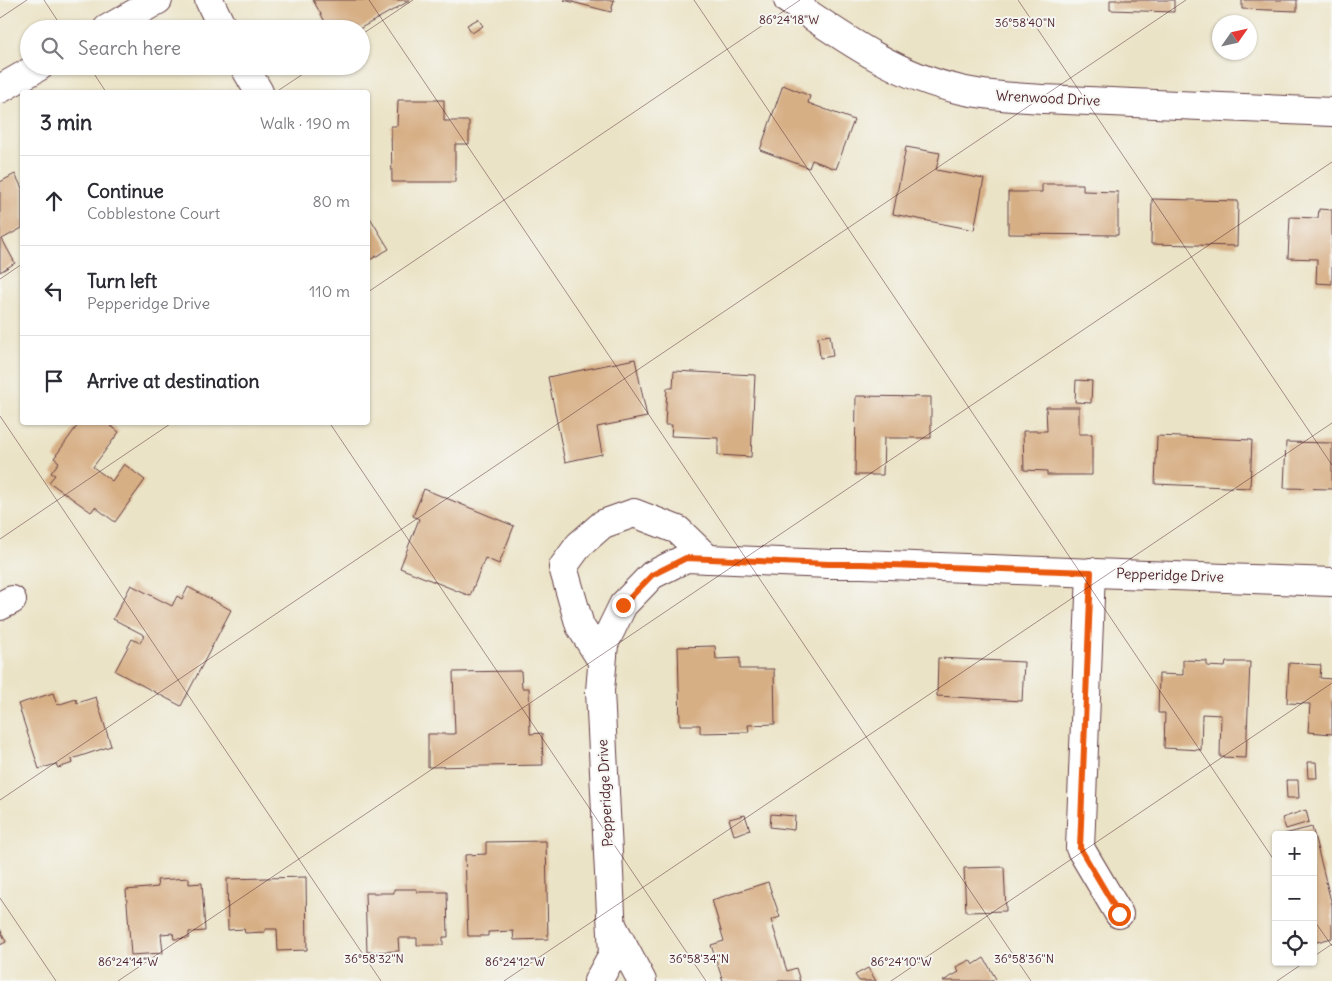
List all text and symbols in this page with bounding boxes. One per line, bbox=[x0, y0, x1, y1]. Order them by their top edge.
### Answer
text: 86°24'18"W bbox=[759, 12, 819, 27]
text: 36°58'40"N bbox=[995, 15, 1055, 30]
north arrow bbox=[1212, 15, 1257, 60]
search box bbox=[20, 20, 370, 75]
icon: search bbox=[38, 34, 66, 62]
text: Search here bbox=[78, 36, 181, 60]
street label: Wrenwood Drive bbox=[995, 86, 1101, 110]
text: 3 min bbox=[40, 109, 92, 136]
text: Walk · 190 m bbox=[260, 113, 350, 133]
text: Continue bbox=[87, 179, 164, 203]
icon: ahead bbox=[40, 187, 68, 215]
text: 80 m bbox=[312, 191, 350, 211]
text: Cobblestone Court bbox=[87, 203, 220, 223]
text: Turn left bbox=[87, 269, 157, 293]
icon: left bbox=[40, 277, 68, 305]
text: 110 m bbox=[309, 281, 350, 301]
text: Pepperidge Drive bbox=[87, 293, 210, 313]
icon: arrive bbox=[40, 367, 68, 395]
text: Arrive at destination bbox=[87, 369, 260, 393]
street label: Pepperidge Drive bbox=[1116, 564, 1224, 586]
route end bbox=[612, 594, 635, 617]
street label: Pepperidge Drive bbox=[593, 739, 617, 847]
map controls bbox=[1272, 831, 1317, 966]
button: + bbox=[1272, 831, 1317, 876]
button: − bbox=[1272, 876, 1317, 921]
route start bbox=[1108, 903, 1131, 926]
button: locate bbox=[1272, 921, 1317, 966]
text: 36°58'32"N bbox=[344, 951, 404, 966]
text: 36°58'34"N bbox=[669, 951, 729, 966]
text: 36°58'36"N bbox=[994, 951, 1054, 966]
text: 86°24'14"W bbox=[98, 954, 158, 969]
text: 86°24'12"W bbox=[485, 954, 545, 969]
text: 86°24'10"W bbox=[870, 954, 932, 969]

